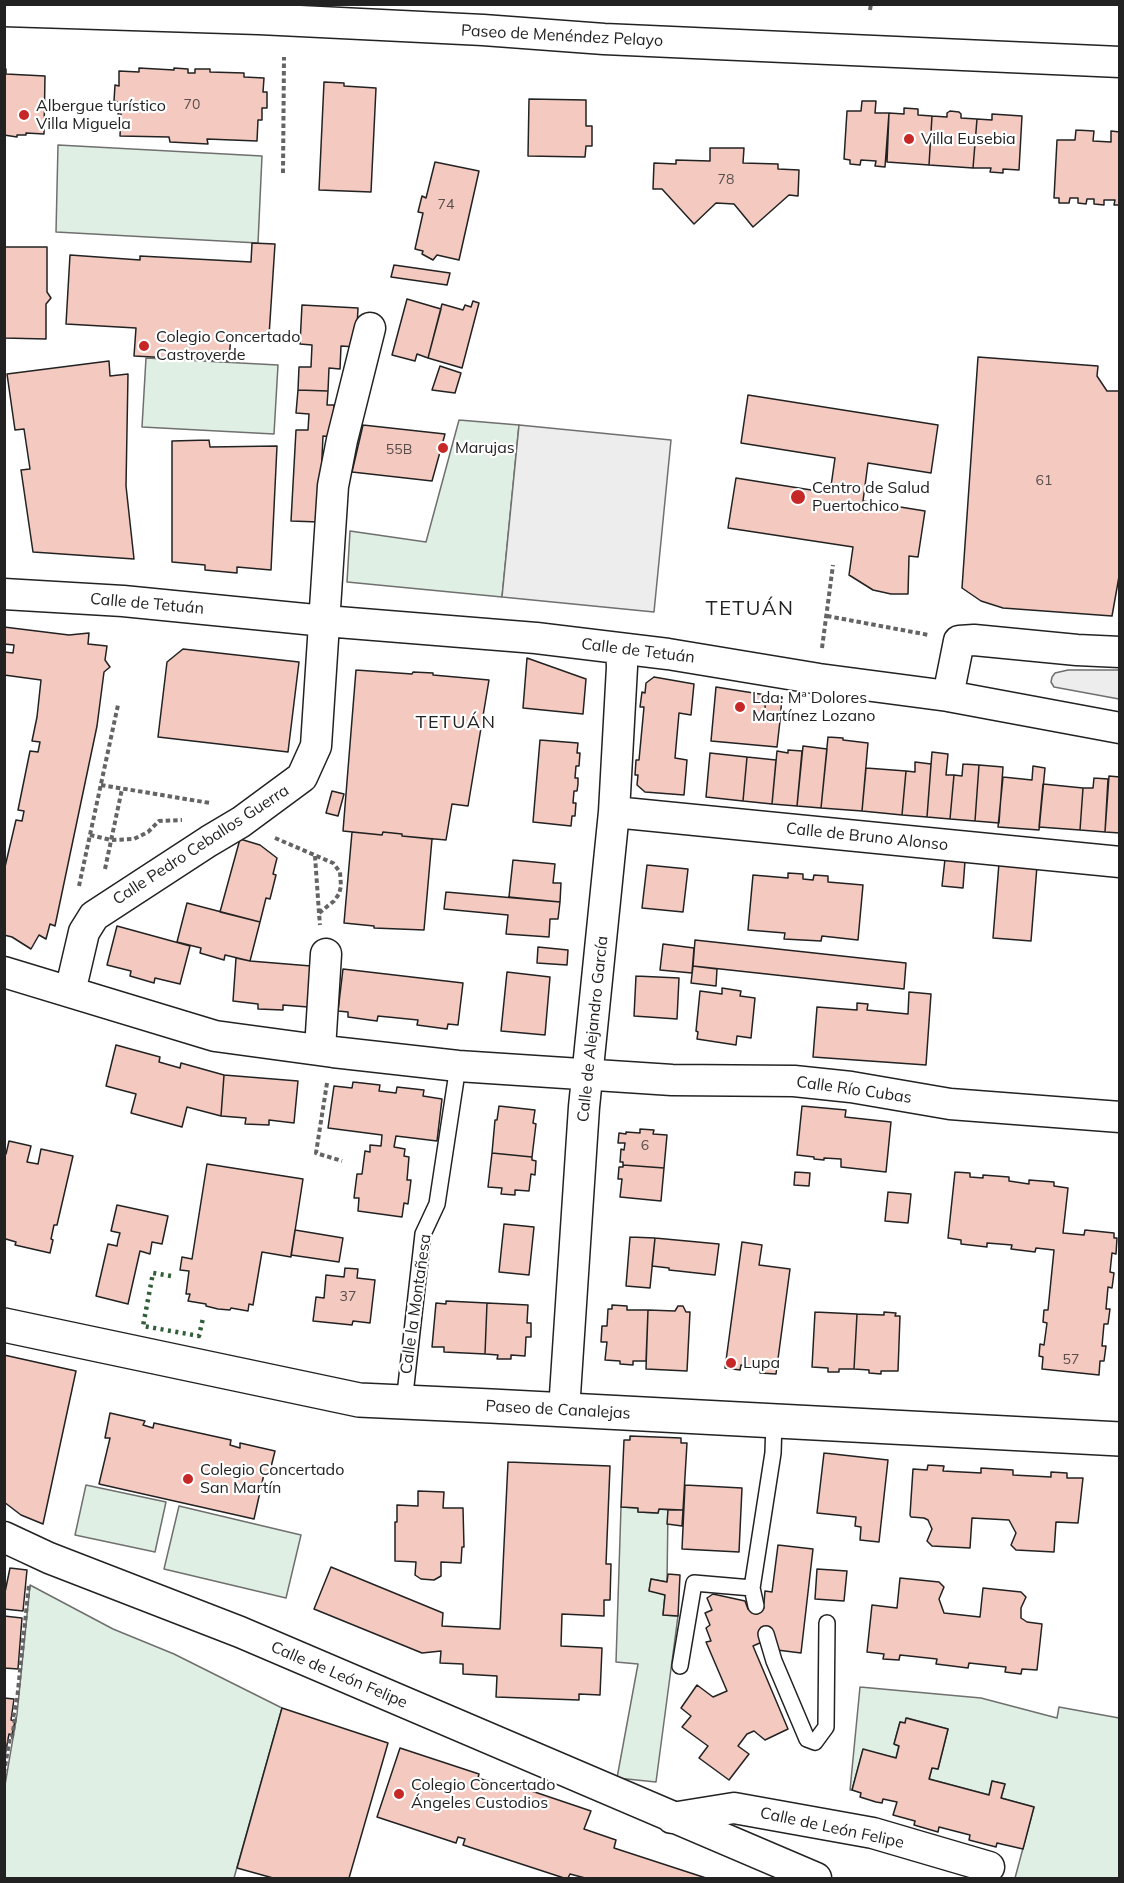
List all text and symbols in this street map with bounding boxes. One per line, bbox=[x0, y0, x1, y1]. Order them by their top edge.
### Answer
street label: Paseo de Menéndez Pelayo bbox=[460, 21, 664, 51]
place label: Albergue turístico Villa Miguela bbox=[36, 96, 166, 134]
house number: 70 bbox=[184, 97, 200, 113]
marker: Albergue turístico Villa Miguela bbox=[17, 108, 31, 122]
place label: Villa Eusebia bbox=[921, 129, 1016, 149]
marker: Villa Eusebia bbox=[902, 132, 916, 146]
house number: 78 bbox=[718, 172, 734, 188]
house number: 74 bbox=[438, 197, 454, 213]
place label: Colegio Concertado Castroverde bbox=[156, 327, 300, 365]
marker: Colegio Concertado Castroverde bbox=[137, 339, 151, 353]
place label: Marujas bbox=[455, 438, 515, 458]
marker: Marujas bbox=[436, 441, 450, 455]
house number: 55B bbox=[386, 442, 412, 458]
house number: 61 bbox=[1036, 473, 1052, 489]
place label: Centro de Salud Puertochico bbox=[812, 478, 930, 516]
marker: Centro de Salud Puertochico bbox=[789, 488, 807, 506]
street label: Calle de Tetuán bbox=[89, 589, 205, 619]
district label: TETUÁN bbox=[706, 597, 794, 621]
street label: Calle de Tetuán bbox=[580, 635, 696, 667]
place label: Lda. Mª Dolores Martínez Lozano bbox=[752, 688, 876, 726]
marker: Lda. Mª Dolores Martínez Lozano bbox=[733, 700, 747, 714]
district label: TETUÁN bbox=[416, 712, 496, 734]
street label: Calle Pedro Ceballos Guerra bbox=[109, 781, 293, 909]
street label: Calle de Bruno Alonso bbox=[785, 819, 949, 855]
street label: Calle de Alejandro García bbox=[574, 935, 612, 1123]
street label: Calle Río Cubas bbox=[795, 1072, 913, 1108]
house number: 6 bbox=[641, 1138, 649, 1154]
street label: Calle la Montañesa bbox=[397, 1233, 435, 1375]
house number: 37 bbox=[340, 1289, 356, 1305]
house number: 57 bbox=[1063, 1352, 1079, 1368]
place label: Lupa bbox=[743, 1353, 780, 1373]
marker: Lupa bbox=[724, 1356, 738, 1370]
street label: Paseo de Canalejas bbox=[485, 1397, 631, 1423]
place label: Colegio Concertado San Martín bbox=[200, 1460, 344, 1498]
marker: Colegio Concertado San Martín bbox=[181, 1472, 195, 1486]
street label: Calle de León Felipe bbox=[268, 1638, 410, 1712]
place label: Colegio Concertado Ángeles Custodios bbox=[411, 1775, 555, 1813]
marker: Colegio Concertado Ángeles Custodios bbox=[392, 1787, 406, 1801]
street label: Calle de León Felipe bbox=[758, 1803, 906, 1853]

